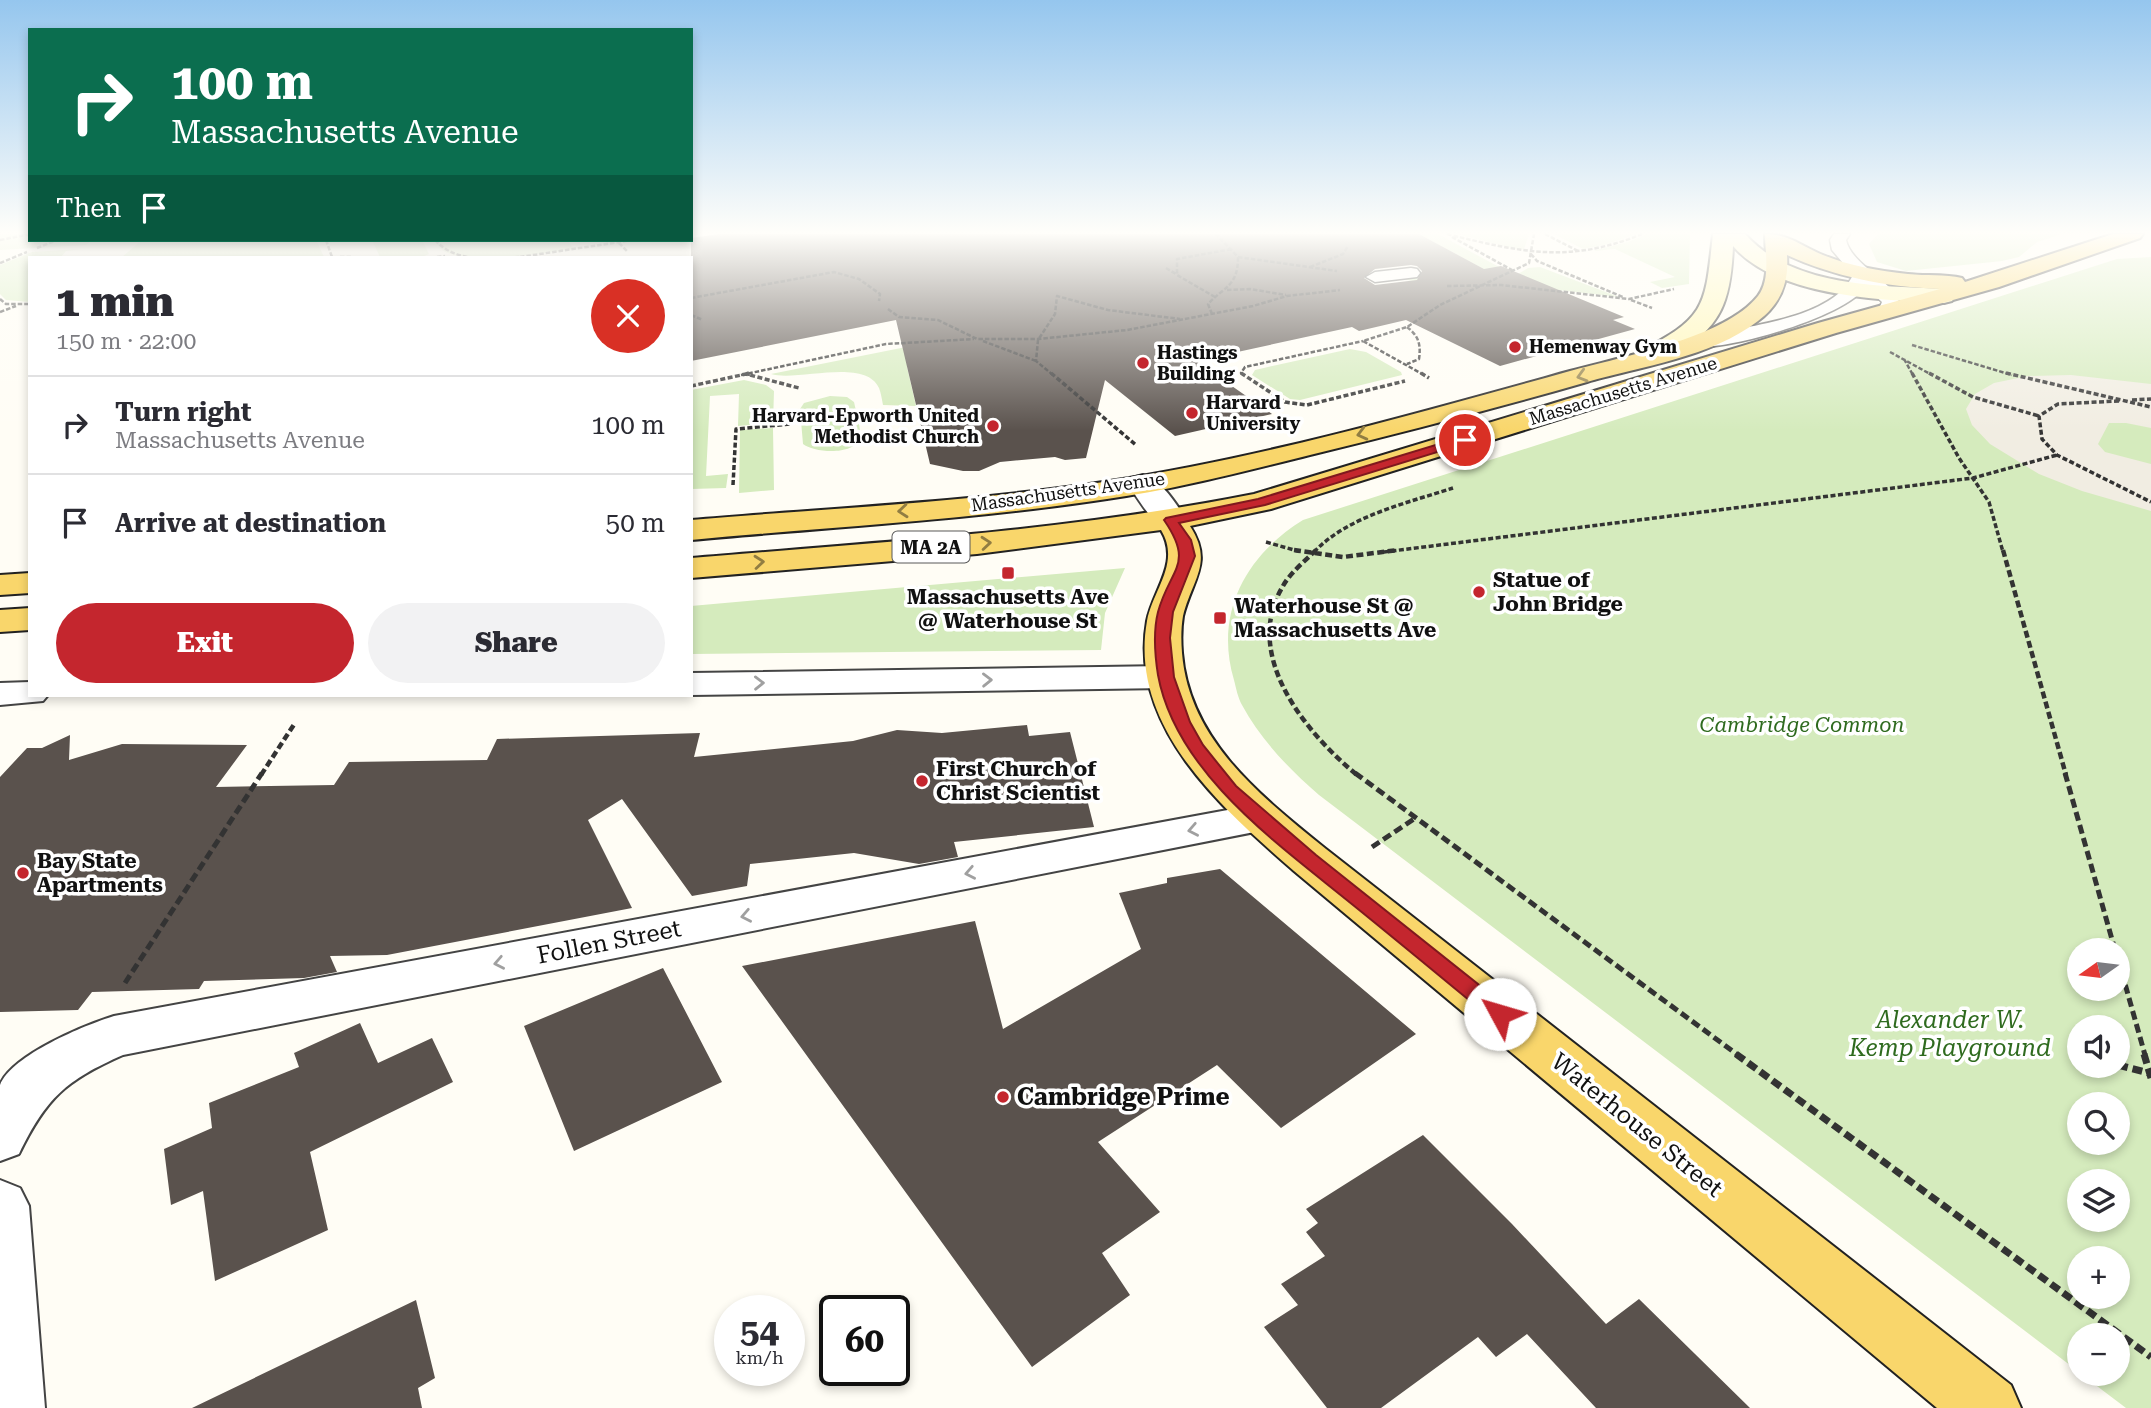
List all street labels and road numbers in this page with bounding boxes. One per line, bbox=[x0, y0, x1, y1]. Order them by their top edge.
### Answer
street label: Massachusetts Avenue bbox=[1526, 352, 1720, 429]
street label: Massachusetts Avenue bbox=[970, 467, 1166, 516]
road number: MA 2A bbox=[892, 532, 970, 562]
street label: Follen Street bbox=[534, 914, 684, 970]
street label: Waterhouse Street bbox=[1546, 1047, 1728, 1203]

